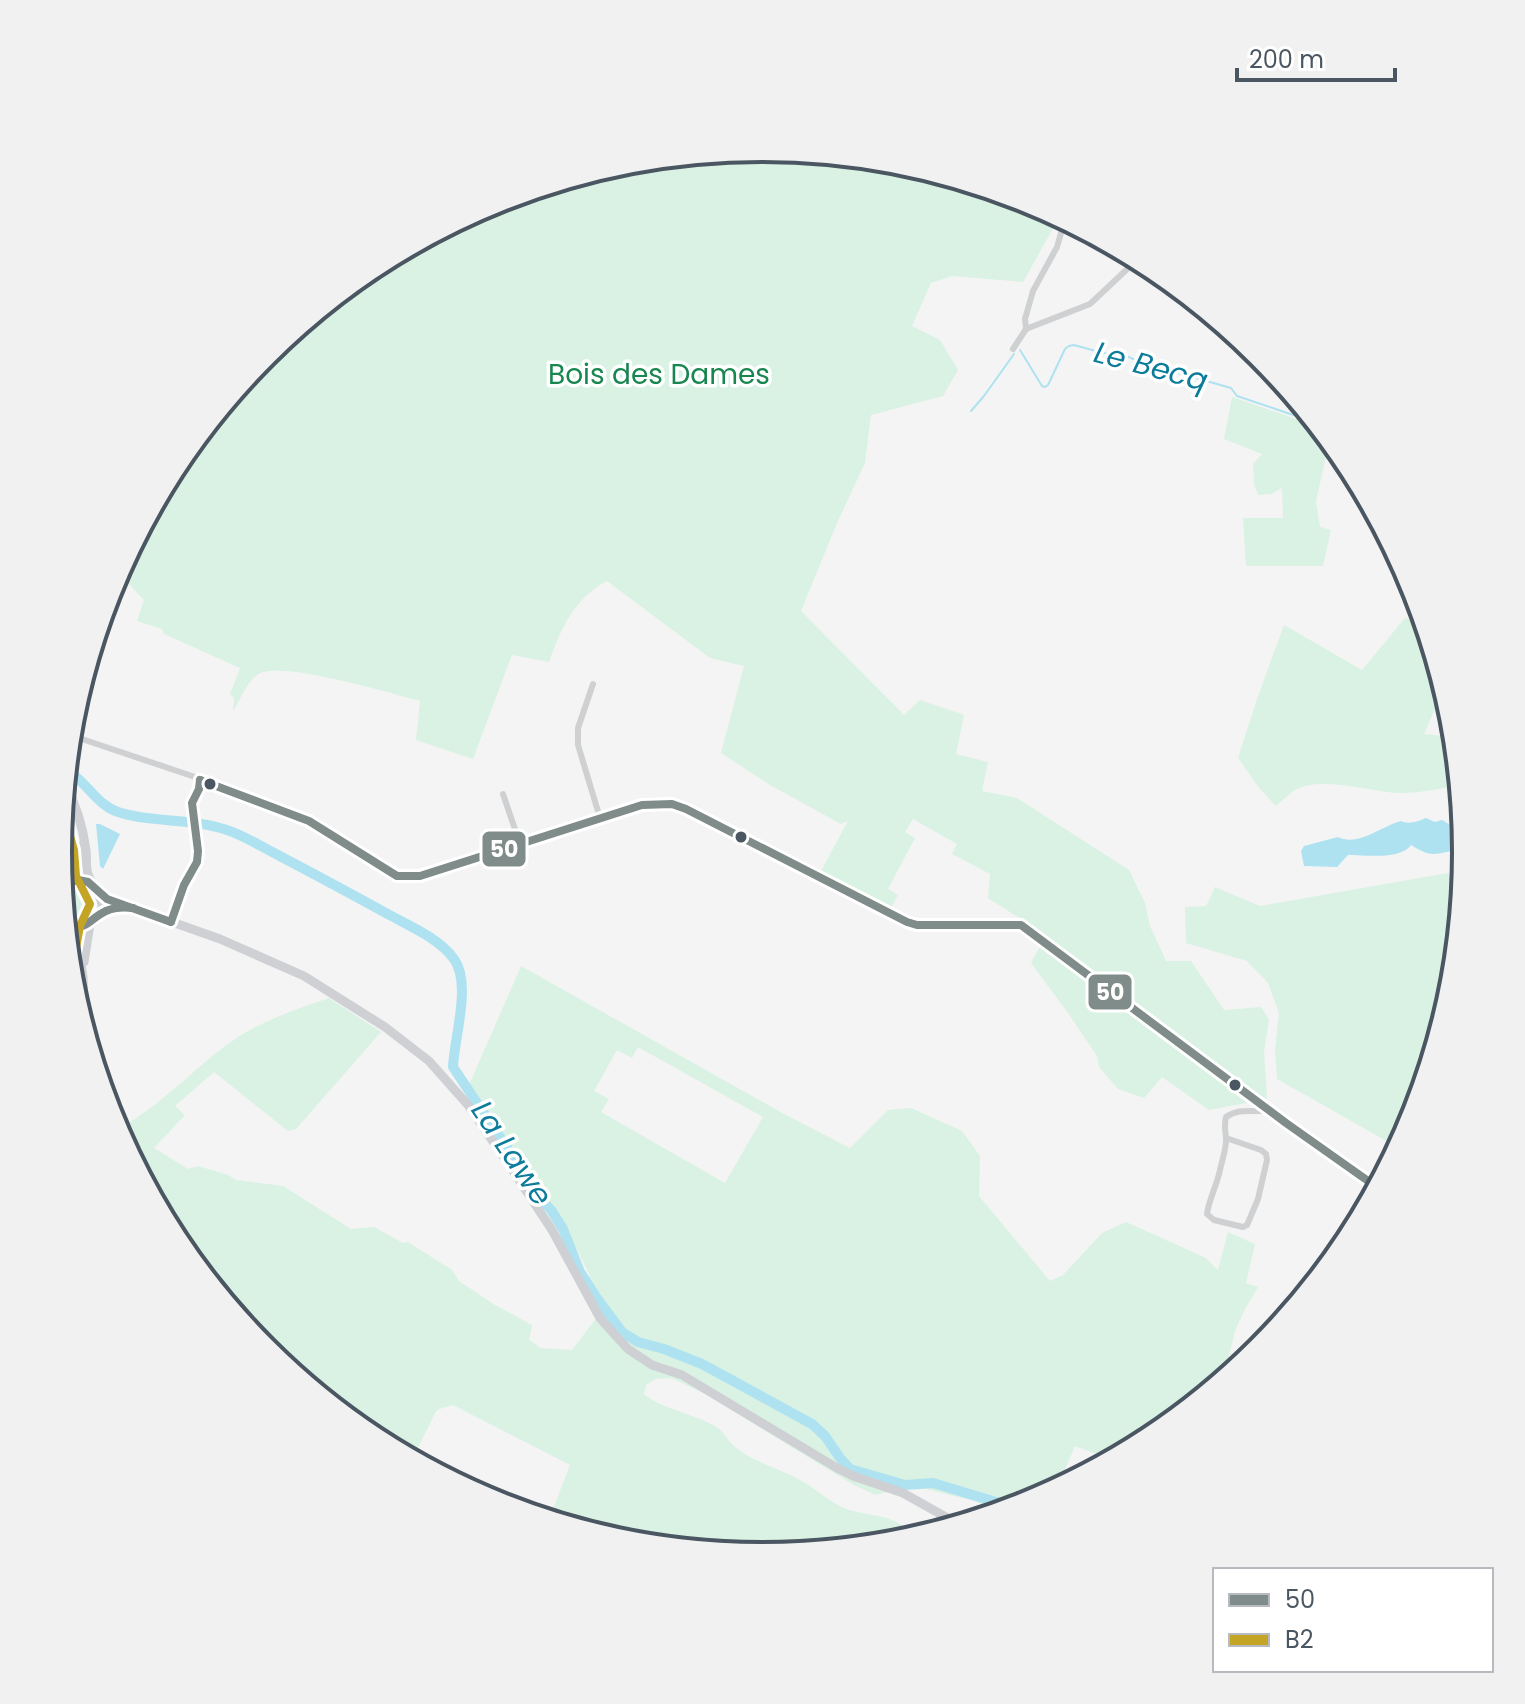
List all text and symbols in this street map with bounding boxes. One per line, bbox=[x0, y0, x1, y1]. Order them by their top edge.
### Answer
scale bar bbox=[1237, 32, 1395, 82]
text: 200 m bbox=[1249, 43, 1324, 76]
water label: Le Becq bbox=[1089, 330, 1213, 402]
park label: Bois des Dames bbox=[548, 355, 770, 394]
unlabelled marker bbox=[202, 776, 218, 792]
unlabelled marker bbox=[733, 829, 749, 845]
line badge: 50 bbox=[481, 830, 527, 868]
text: 50 bbox=[490, 834, 518, 865]
line badge: 50 bbox=[1087, 973, 1133, 1011]
text: 50 bbox=[1096, 977, 1124, 1008]
unlabelled marker bbox=[1227, 1077, 1243, 1093]
water label: La Lawe bbox=[461, 1092, 563, 1214]
legend bbox=[1213, 1568, 1493, 1672]
text: 50 bbox=[1285, 1583, 1315, 1616]
text: B2 bbox=[1285, 1623, 1314, 1656]

